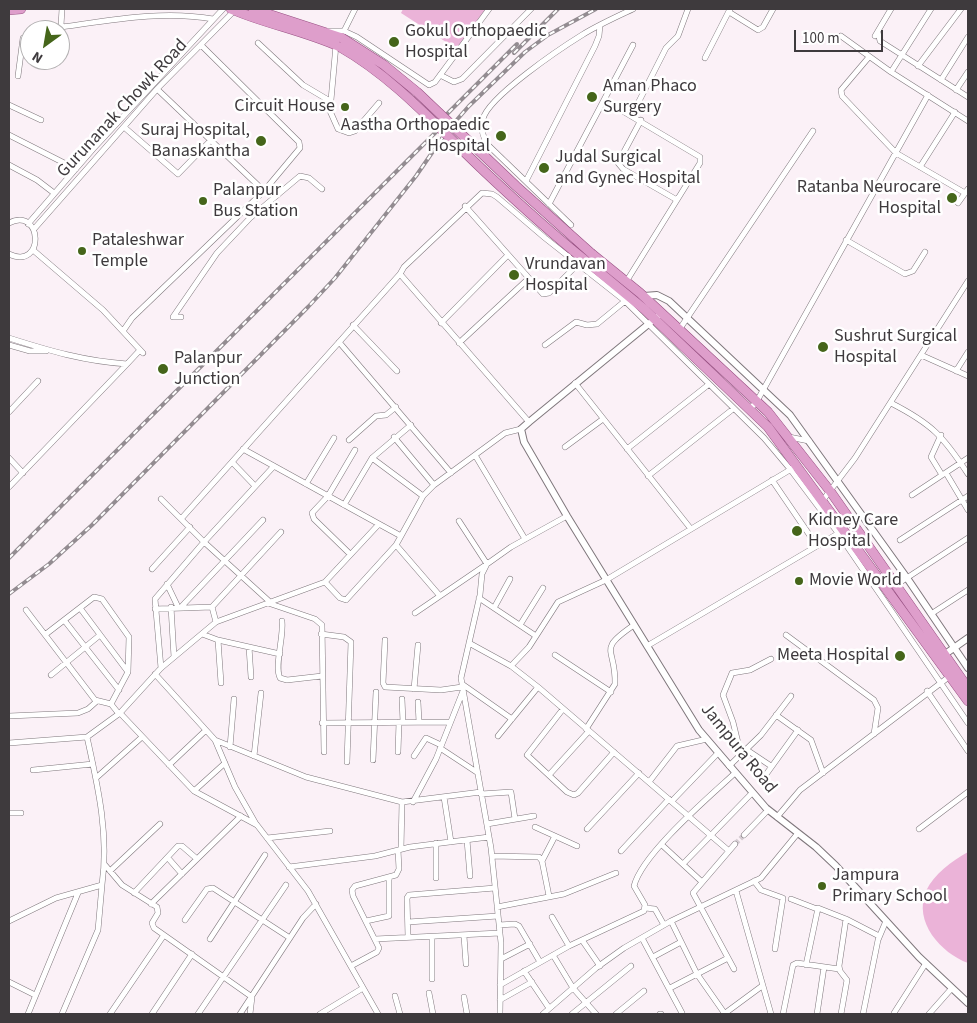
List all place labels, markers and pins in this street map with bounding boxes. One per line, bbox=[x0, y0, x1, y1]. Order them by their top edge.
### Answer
place label: Gokul Orthopaedic Hospital bbox=[405, 21, 547, 64]
marker: Gokul Orthopaedic Hospital bbox=[387, 35, 401, 49]
place label: Aman Phaco Surgery bbox=[603, 76, 697, 118]
marker: Aman Phaco Surgery bbox=[585, 90, 599, 104]
place label: Circuit House bbox=[234, 96, 335, 118]
marker: Circuit House bbox=[339, 101, 351, 113]
place label: Aastha Orthopaedic Hospital bbox=[341, 115, 490, 158]
place label: Suraj Hospital, Banaskantha bbox=[140, 120, 250, 162]
marker: Aastha Orthopaedic Hospital bbox=[494, 129, 508, 143]
marker: Suraj Hospital, Banaskantha bbox=[254, 134, 268, 148]
place label: Judal Surgical and Gynec Hospital bbox=[555, 147, 700, 190]
marker: Judal Surgical and Gynec Hospital bbox=[537, 161, 551, 175]
place label: Ratanba Neurocare Hospital bbox=[797, 177, 941, 220]
place label: Palanpur Bus Station bbox=[213, 180, 298, 222]
marker: Ratanba Neurocare Hospital bbox=[945, 191, 959, 205]
marker: Palanpur Bus Station bbox=[197, 195, 209, 207]
place label: Pataleshwar Temple bbox=[92, 230, 184, 272]
marker: Pataleshwar Temple bbox=[76, 245, 88, 257]
place label: Vrundavan Hospital bbox=[525, 254, 606, 296]
marker: Vrundavan Hospital bbox=[507, 268, 521, 282]
place label: Sushrut Surgical Hospital bbox=[834, 326, 957, 368]
marker: Sushrut Surgical Hospital bbox=[816, 340, 830, 354]
place label: Palanpur Junction bbox=[174, 348, 242, 390]
marker: Palanpur Junction bbox=[156, 362, 170, 376]
place label: Kidney Care Hospital bbox=[808, 510, 898, 552]
marker: Kidney Care Hospital bbox=[790, 524, 804, 538]
place label: Movie World bbox=[809, 570, 902, 592]
marker: Movie World bbox=[793, 575, 805, 587]
place label: Meeta Hospital bbox=[777, 645, 889, 667]
marker: Meeta Hospital bbox=[893, 649, 907, 663]
place label: Jampura Primary School bbox=[832, 865, 947, 908]
marker: Jampura Primary School bbox=[816, 880, 828, 892]

